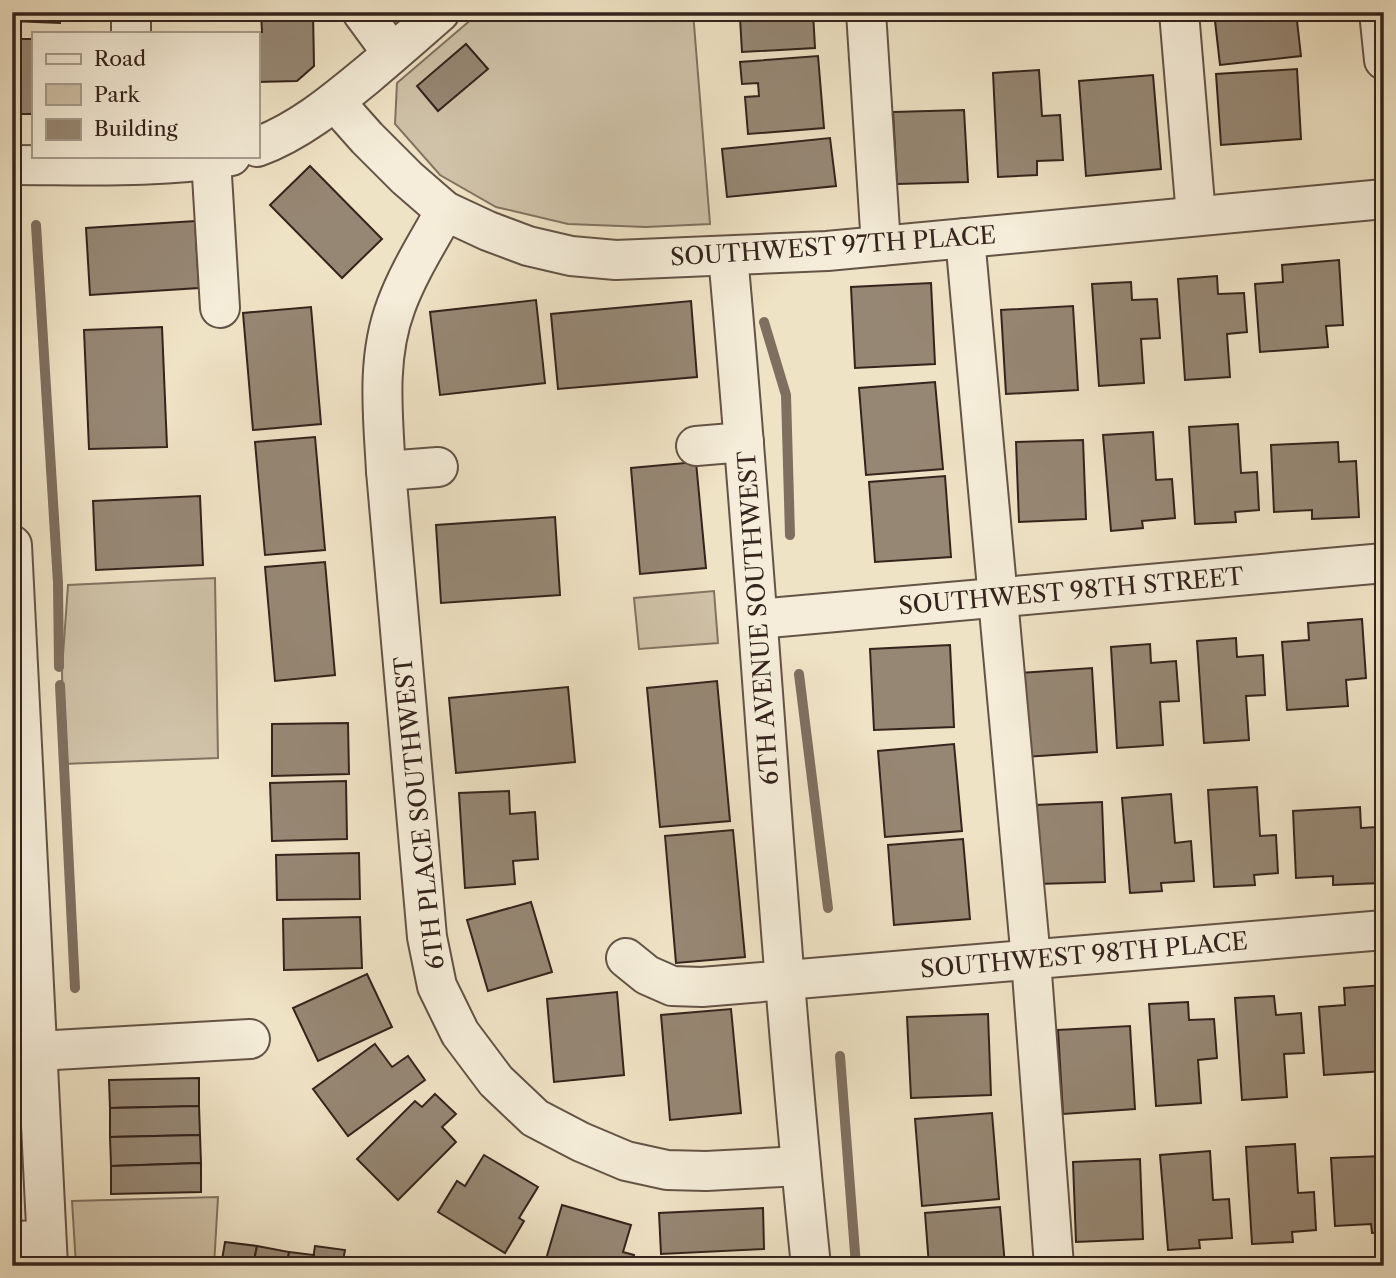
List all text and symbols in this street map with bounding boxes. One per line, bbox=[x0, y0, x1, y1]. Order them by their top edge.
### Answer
legend bbox=[32, 32, 259, 158]
text: Road bbox=[94, 46, 146, 71]
text: Park bbox=[94, 82, 140, 107]
text: Building bbox=[94, 116, 179, 141]
street label: SOUTHWEST 97TH PLACE bbox=[669, 220, 997, 272]
street label: 6TH AVENUE SOUTHWEST bbox=[732, 450, 784, 786]
street label: SOUTHWEST 98TH STREET bbox=[897, 561, 1245, 621]
street label: 6TH PLACE SOUTHWEST bbox=[388, 655, 450, 971]
street label: SOUTHWEST 98TH PLACE bbox=[919, 926, 1249, 984]

